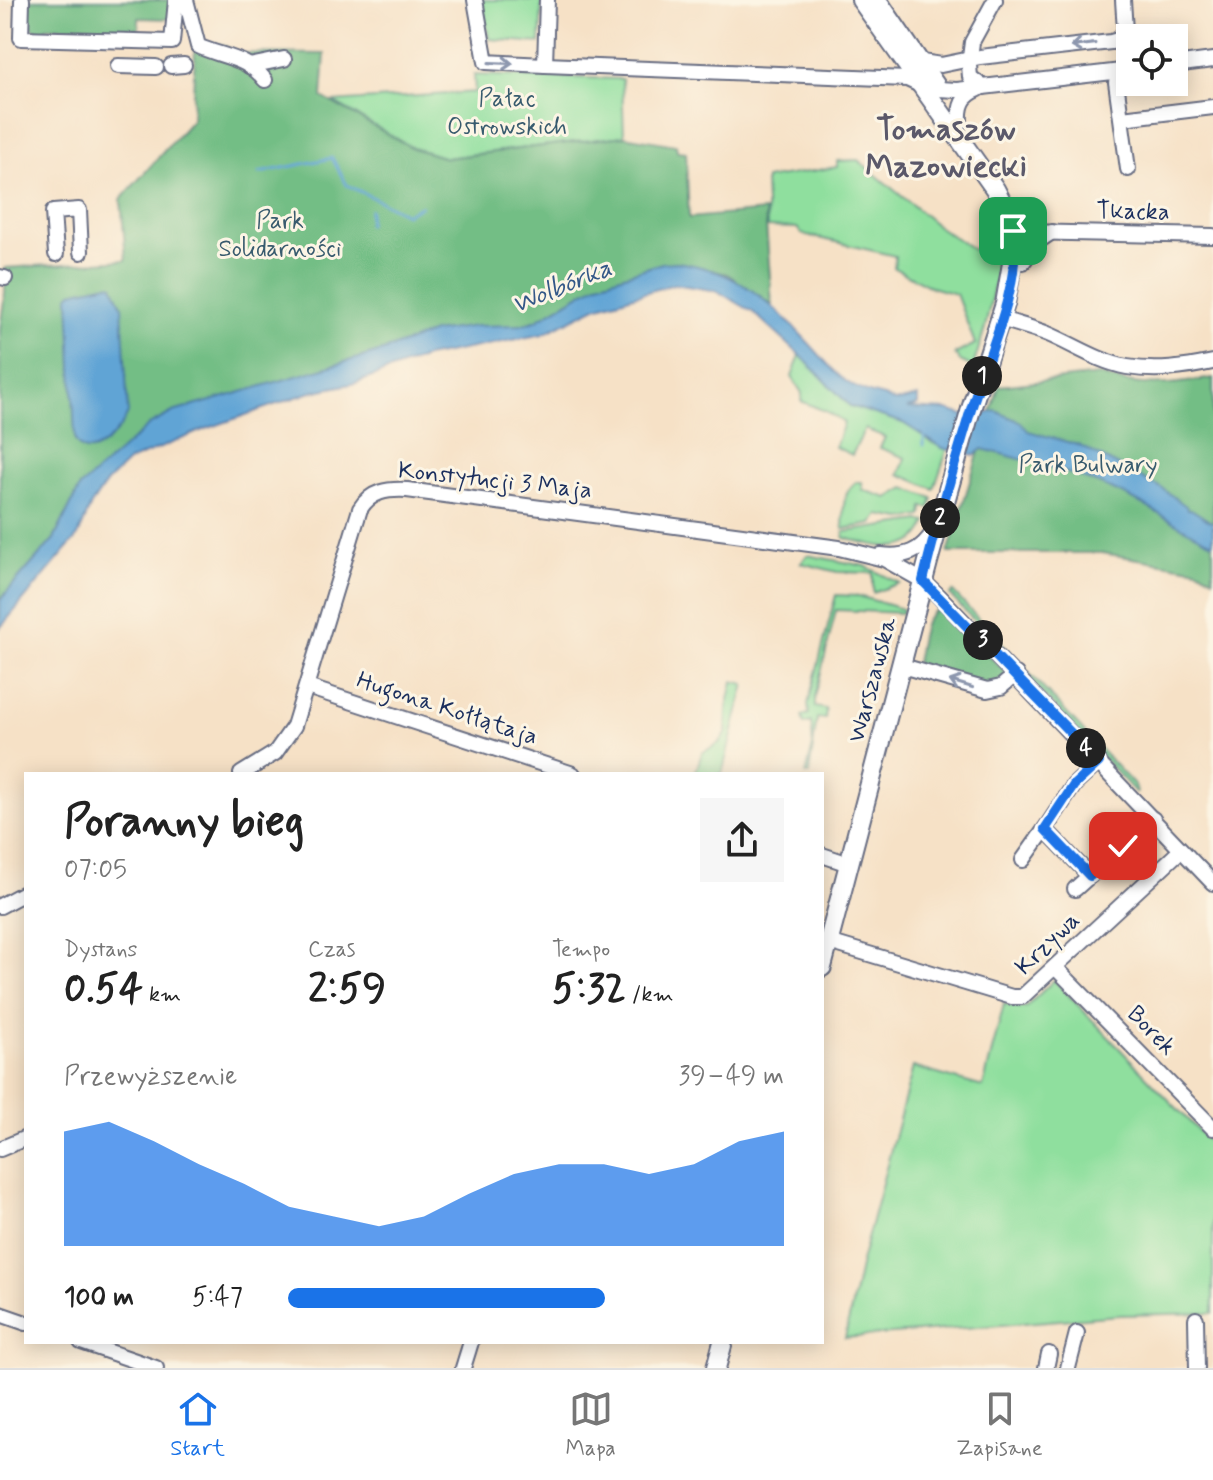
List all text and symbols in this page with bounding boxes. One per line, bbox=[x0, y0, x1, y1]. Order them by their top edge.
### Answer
map controls bbox=[1116, 24, 1188, 96]
button: locate bbox=[1116, 24, 1188, 96]
one-way arrow bbox=[1070, 38, 1097, 53]
one-way arrow bbox=[487, 55, 513, 70]
park label: Pałac Ostrowskich bbox=[447, 84, 567, 143]
district label: Tomaszów Mazowiecki bbox=[865, 109, 1027, 188]
street label: Tkacka bbox=[1096, 196, 1170, 228]
pin bbox=[979, 197, 1047, 265]
park label: Park Solidarności bbox=[219, 206, 341, 265]
icon: arrive bbox=[991, 209, 1035, 253]
water label: Wolbórka bbox=[507, 252, 617, 322]
pin: 1 bbox=[962, 356, 1002, 396]
text: 1 bbox=[977, 362, 987, 390]
park label: Park Bulwary bbox=[1018, 450, 1158, 481]
street label: Konstytucji 3 Maja bbox=[397, 455, 593, 507]
pin: 2 bbox=[920, 498, 960, 538]
text: 2 bbox=[935, 504, 945, 532]
street label: Warszawska bbox=[841, 613, 905, 746]
pin: 3 bbox=[963, 620, 1003, 660]
text: 3 bbox=[978, 626, 988, 654]
street label: Hugona Kołłątaja bbox=[352, 665, 541, 756]
one-way arrow bbox=[948, 676, 974, 691]
pin: 4 bbox=[1066, 728, 1106, 768]
text: 4 bbox=[1080, 734, 1092, 762]
text: Poranny bieg bbox=[64, 794, 304, 852]
button: share bbox=[700, 798, 784, 882]
pin bbox=[1089, 812, 1157, 880]
icon: check bbox=[1101, 824, 1145, 868]
text: 07:05 bbox=[64, 853, 127, 887]
street label: Krzywa bbox=[1009, 906, 1087, 982]
text: Dystans bbox=[64, 936, 137, 964]
text: Czas bbox=[308, 936, 356, 964]
text: Tempo bbox=[552, 936, 610, 964]
text: 0.54 bbox=[64, 964, 143, 1016]
text: 2:59 bbox=[308, 964, 386, 1016]
text: 5:32 bbox=[552, 964, 626, 1016]
text: km bbox=[143, 981, 181, 1009]
text: /km bbox=[626, 981, 674, 1009]
street label: Borek bbox=[1120, 999, 1182, 1063]
text: Przewyższenie bbox=[64, 1060, 237, 1094]
text: 39–49 m bbox=[678, 1060, 784, 1094]
text: 100 m bbox=[64, 1281, 134, 1315]
text: 5:47 bbox=[192, 1281, 243, 1315]
tab: Start bbox=[170, 1387, 225, 1463]
tab: Mapa bbox=[566, 1387, 616, 1463]
tab: Zapisane bbox=[956, 1387, 1043, 1463]

